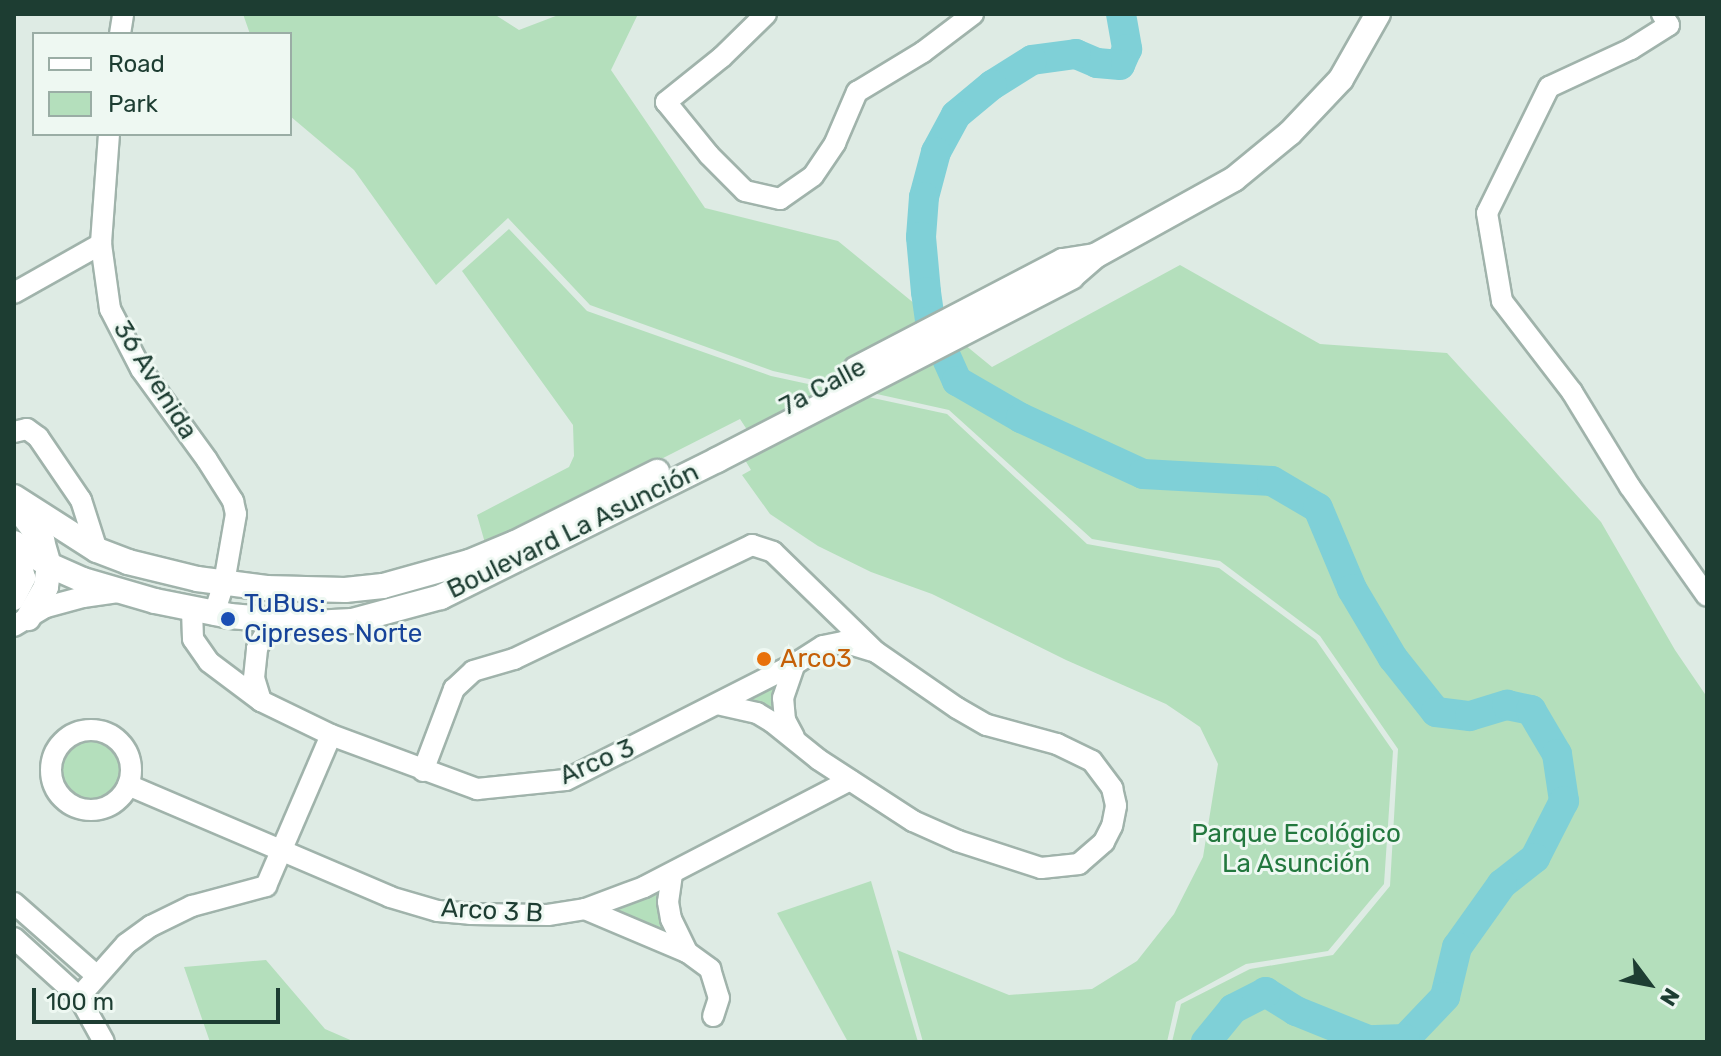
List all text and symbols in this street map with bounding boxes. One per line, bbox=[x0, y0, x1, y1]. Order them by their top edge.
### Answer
legend bbox=[32, 32, 292, 136]
text: Road bbox=[108, 50, 165, 78]
text: Park bbox=[108, 90, 158, 118]
street label: 36 Avenida bbox=[106, 315, 204, 445]
street label: 7a Calle bbox=[775, 351, 871, 423]
street label: Boulevard La Asunción bbox=[442, 456, 704, 606]
place label: TuBus: Cipreses Norte bbox=[244, 588, 422, 650]
marker: TuBus: Cipreses Norte bbox=[219, 610, 237, 628]
place label: Arco3 bbox=[780, 643, 852, 675]
marker: Arco3 bbox=[755, 650, 773, 668]
street label: Arco 3 bbox=[555, 732, 639, 792]
park label: Parque Ecológico La Asunción bbox=[1191, 818, 1401, 880]
street label: Arco 3 B bbox=[440, 893, 544, 929]
north arrow bbox=[1609, 944, 1689, 1024]
scale bar bbox=[36, 972, 284, 1022]
text: N bbox=[1654, 983, 1685, 1011]
text: 100 m bbox=[46, 988, 114, 1016]

